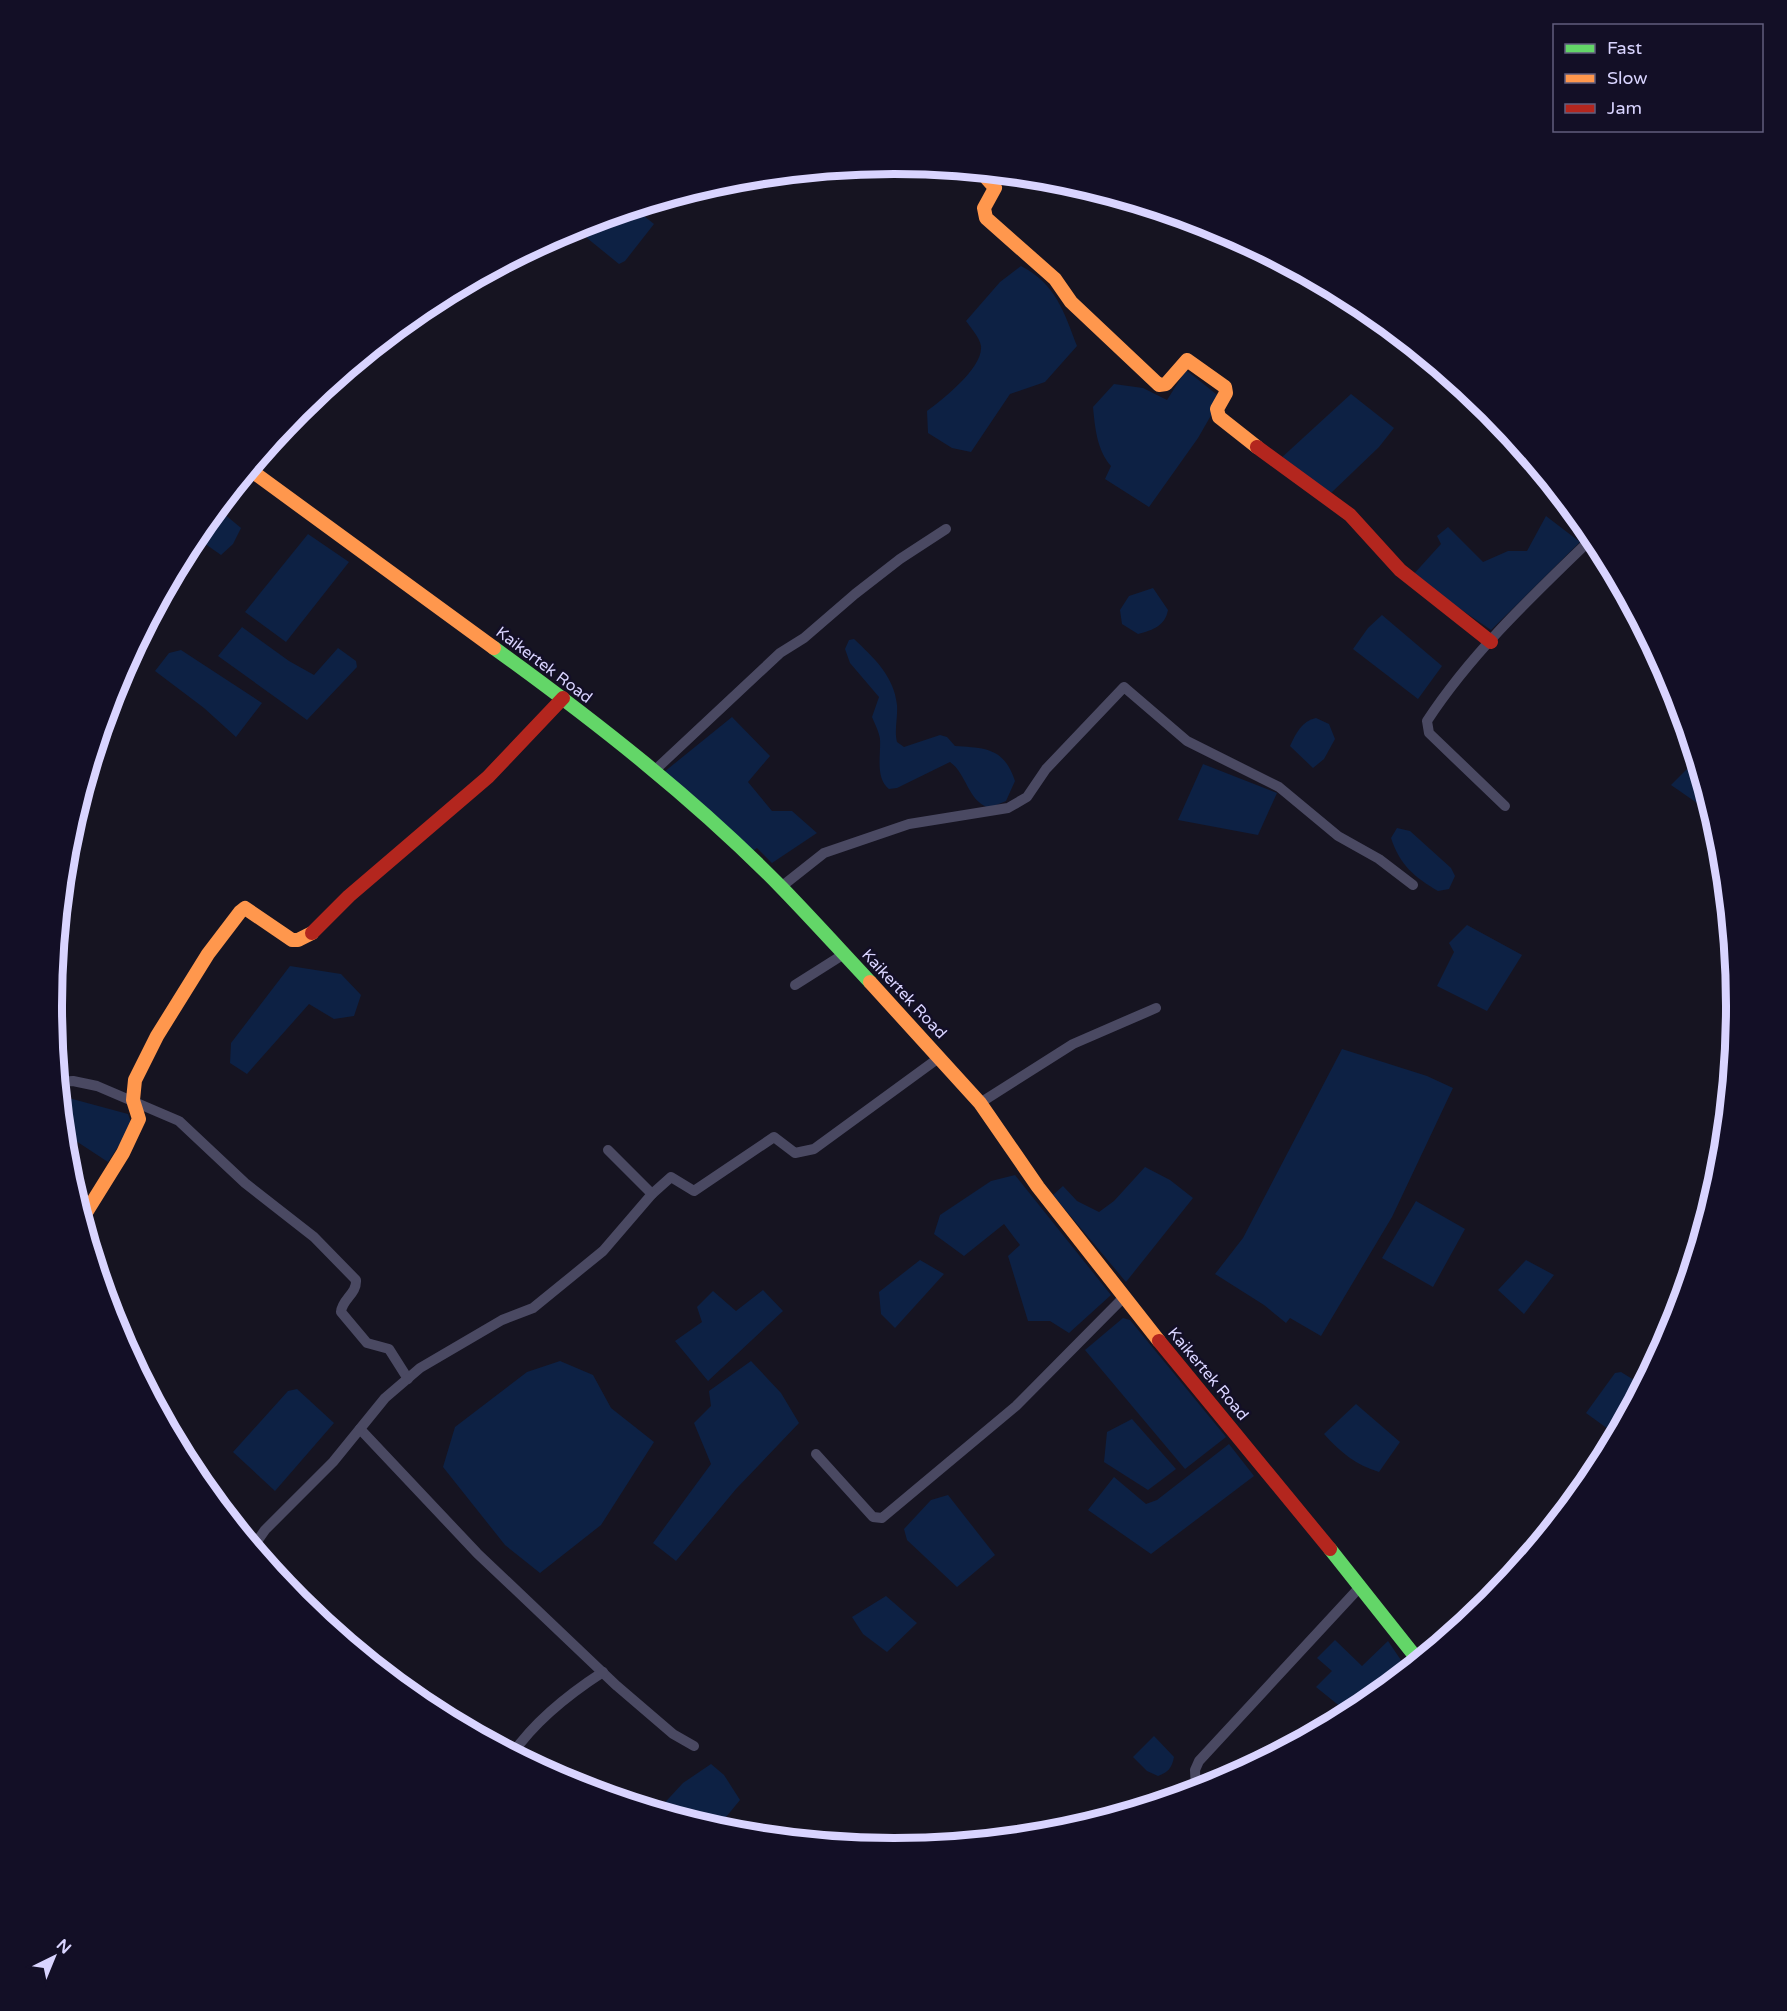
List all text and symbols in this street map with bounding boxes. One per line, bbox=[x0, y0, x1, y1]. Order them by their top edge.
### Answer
legend bbox=[1553, 24, 1763, 132]
text: Fast bbox=[1607, 37, 1642, 59]
text: Slow bbox=[1607, 67, 1648, 89]
text: Jam bbox=[1607, 97, 1642, 119]
street label: Kaikertek Road bbox=[492, 622, 596, 708]
street label: Kaikertek Road bbox=[857, 945, 951, 1043]
street label: Kaikertek Road bbox=[1163, 1323, 1253, 1425]
north arrow bbox=[24, 1927, 84, 1987]
text: N bbox=[52, 1935, 75, 1958]

